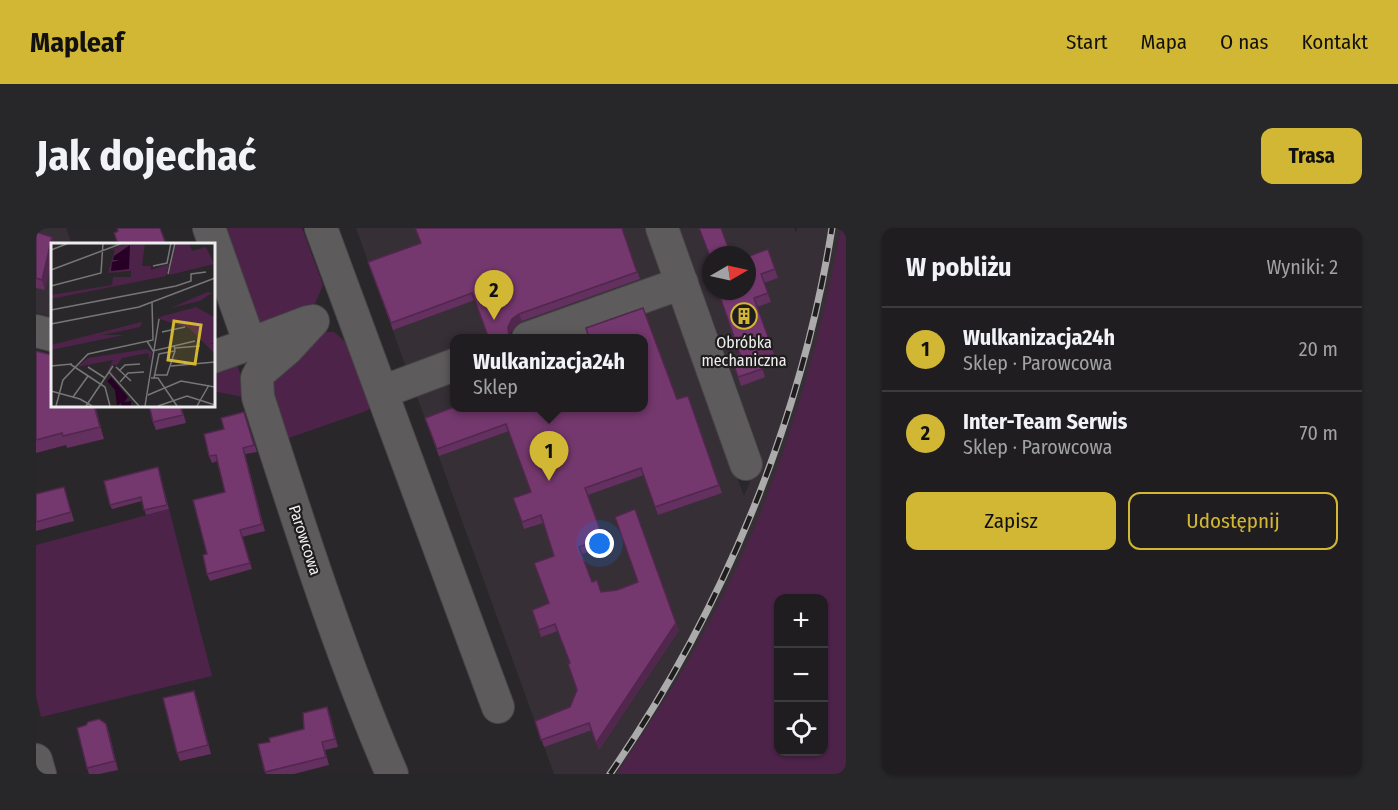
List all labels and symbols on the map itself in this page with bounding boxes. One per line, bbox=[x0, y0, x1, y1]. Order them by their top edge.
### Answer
inset map bbox=[51, 243, 214, 406]
north arrow bbox=[702, 246, 756, 300]
pin: 2 bbox=[474, 270, 514, 320]
building icon: Obróbka mechaniczna bbox=[729, 301, 759, 331]
place label: Obróbka mechaniczna bbox=[701, 333, 787, 370]
pin: 1 bbox=[530, 432, 568, 481]
street label: Parowcowa bbox=[285, 503, 325, 578]
your location bbox=[585, 529, 614, 558]

